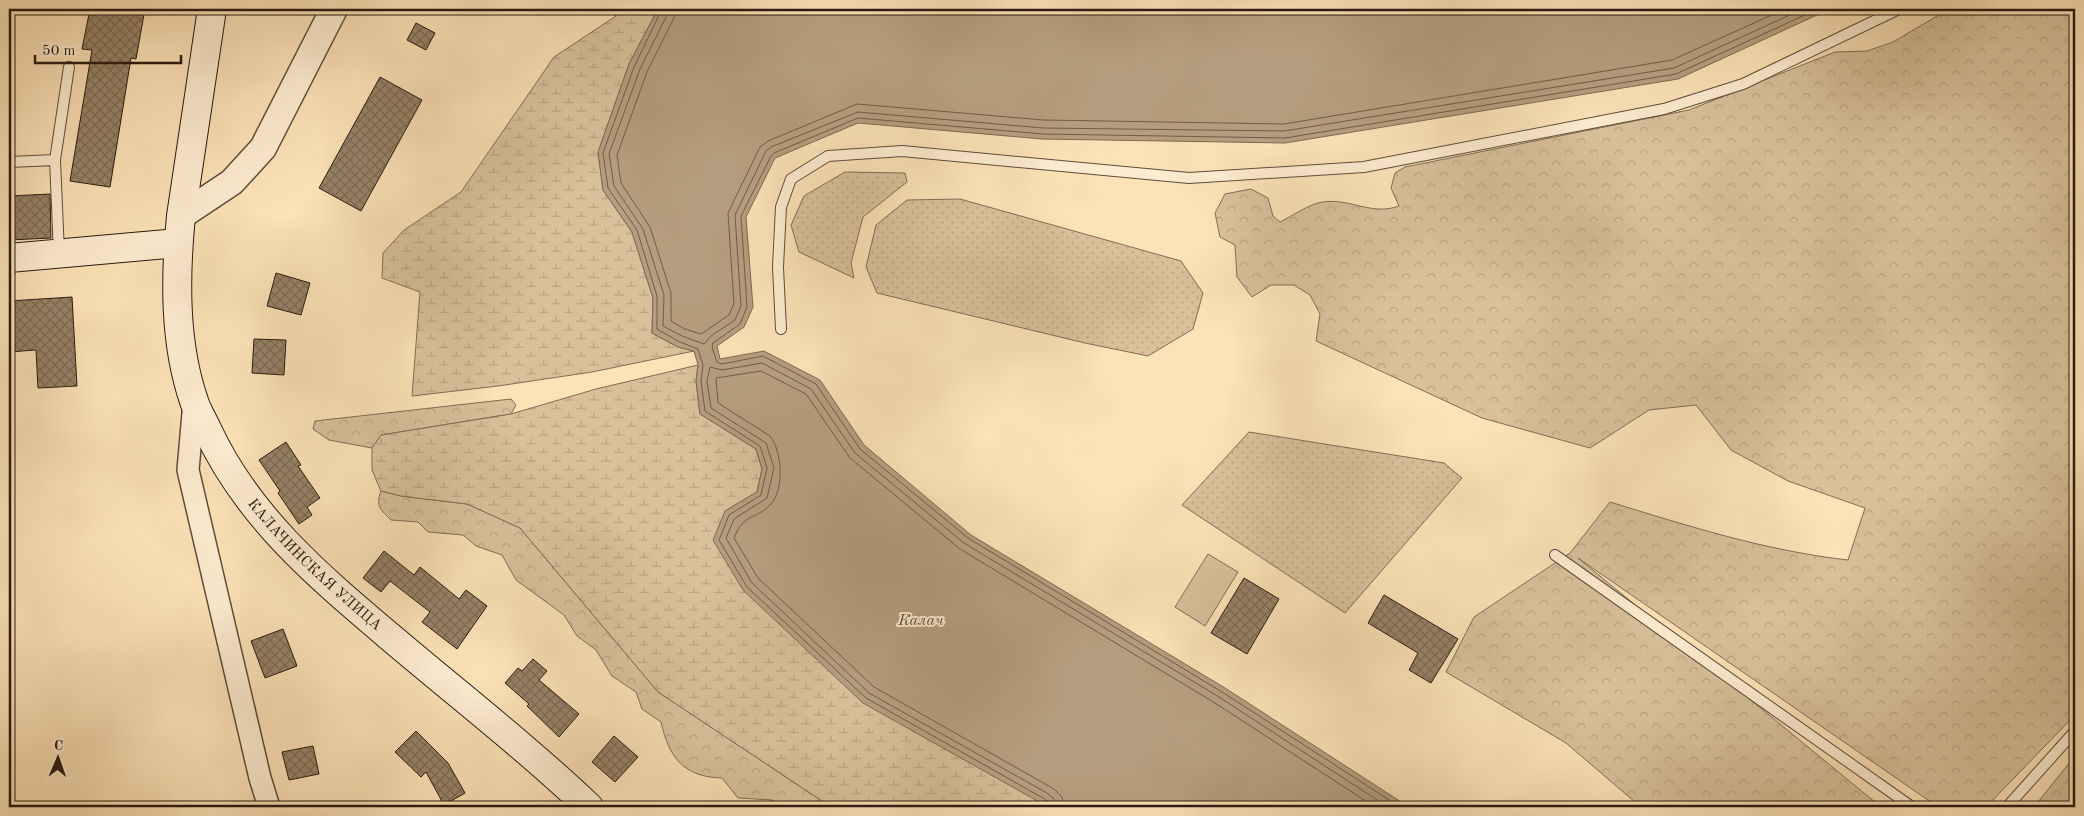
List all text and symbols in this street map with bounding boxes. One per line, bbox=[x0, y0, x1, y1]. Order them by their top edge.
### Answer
scale bar bbox=[35, 32, 181, 64]
text: 50 m bbox=[42, 44, 76, 59]
street label: КАЛАЧИНСКАЯ УЛИЦА bbox=[245, 496, 385, 634]
water label: Калач bbox=[897, 613, 944, 629]
north arrow bbox=[32, 734, 82, 784]
text: С bbox=[54, 739, 63, 753]

